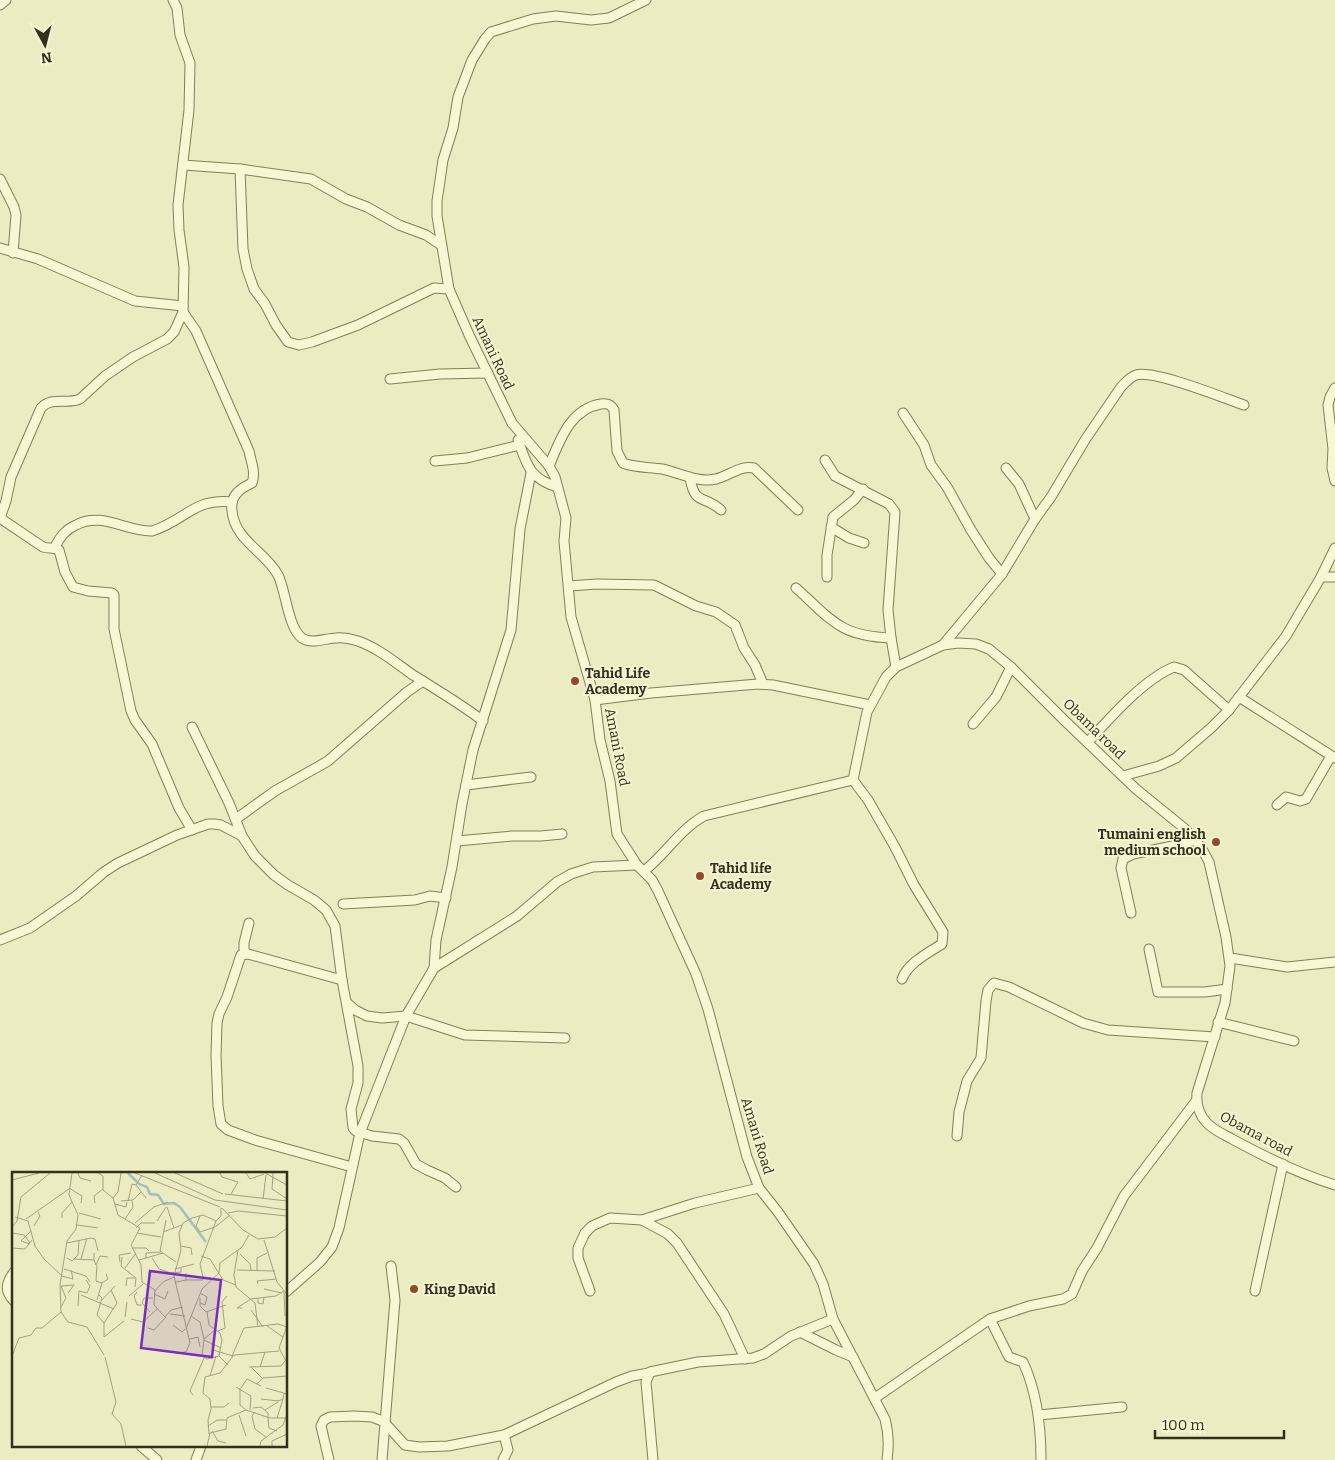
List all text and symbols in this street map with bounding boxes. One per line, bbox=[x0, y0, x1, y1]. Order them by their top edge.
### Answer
north arrow bbox=[20, 20, 70, 70]
text: N bbox=[40, 48, 53, 67]
street label: Amani Road bbox=[469, 313, 517, 393]
place label: Tahid Life Academy bbox=[585, 665, 650, 698]
marker: Tahid Life Academy bbox=[569, 675, 581, 687]
street label: Obama road bbox=[1059, 695, 1129, 763]
street label: Amani Road bbox=[601, 706, 633, 788]
place label: Tumaini english medium school bbox=[1098, 826, 1207, 859]
marker: Tumaini english medium school bbox=[1210, 836, 1222, 848]
place label: Tahid life Academy bbox=[710, 860, 772, 893]
marker: Tahid life Academy bbox=[694, 870, 706, 882]
street label: Amani Road bbox=[737, 1096, 777, 1176]
street label: Obama road bbox=[1217, 1108, 1295, 1160]
inset map bbox=[12, 1172, 288, 1448]
place label: King David bbox=[424, 1281, 496, 1298]
marker: King David bbox=[408, 1283, 420, 1295]
scale bar bbox=[1155, 1408, 1284, 1440]
text: 100 m bbox=[1162, 1416, 1205, 1434]

